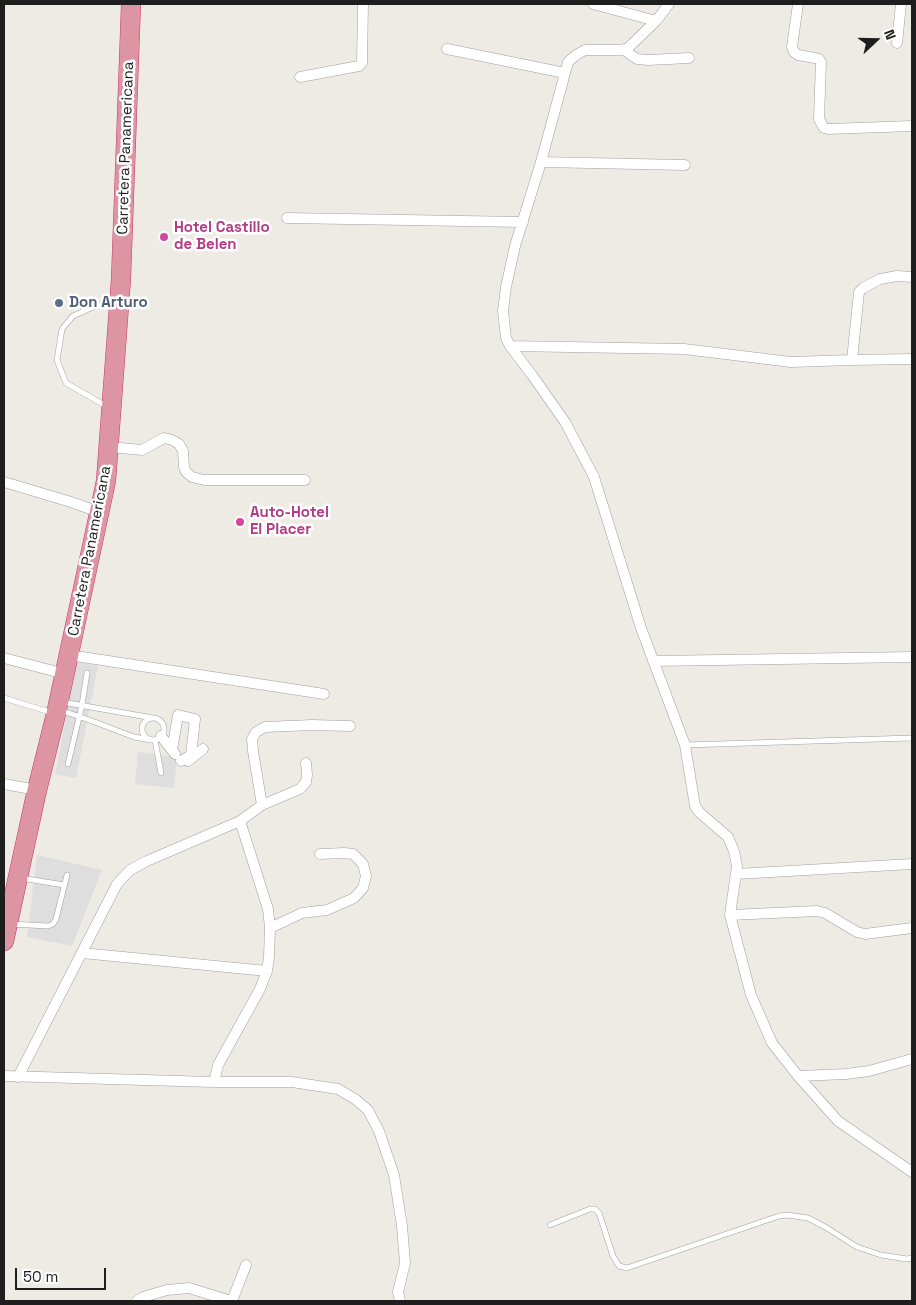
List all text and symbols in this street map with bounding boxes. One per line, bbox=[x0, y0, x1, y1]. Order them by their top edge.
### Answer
north arrow bbox=[851, 15, 901, 65]
text: N bbox=[880, 27, 900, 42]
street label: Carretera Panamericana bbox=[114, 61, 138, 235]
place label: Hotel Castillo de Belen bbox=[174, 219, 270, 254]
marker: Hotel Castillo de Belen bbox=[158, 231, 170, 243]
place label: Don Arturo bbox=[69, 294, 148, 312]
marker: Don Arturo bbox=[53, 297, 65, 309]
street label: Carretera Panamericana bbox=[65, 464, 115, 638]
place label: Auto-Hotel El Placer bbox=[250, 504, 329, 539]
marker: Auto-Hotel El Placer bbox=[234, 516, 246, 528]
scale bar bbox=[18, 1258, 109, 1290]
text: 50 m bbox=[23, 1267, 58, 1286]

